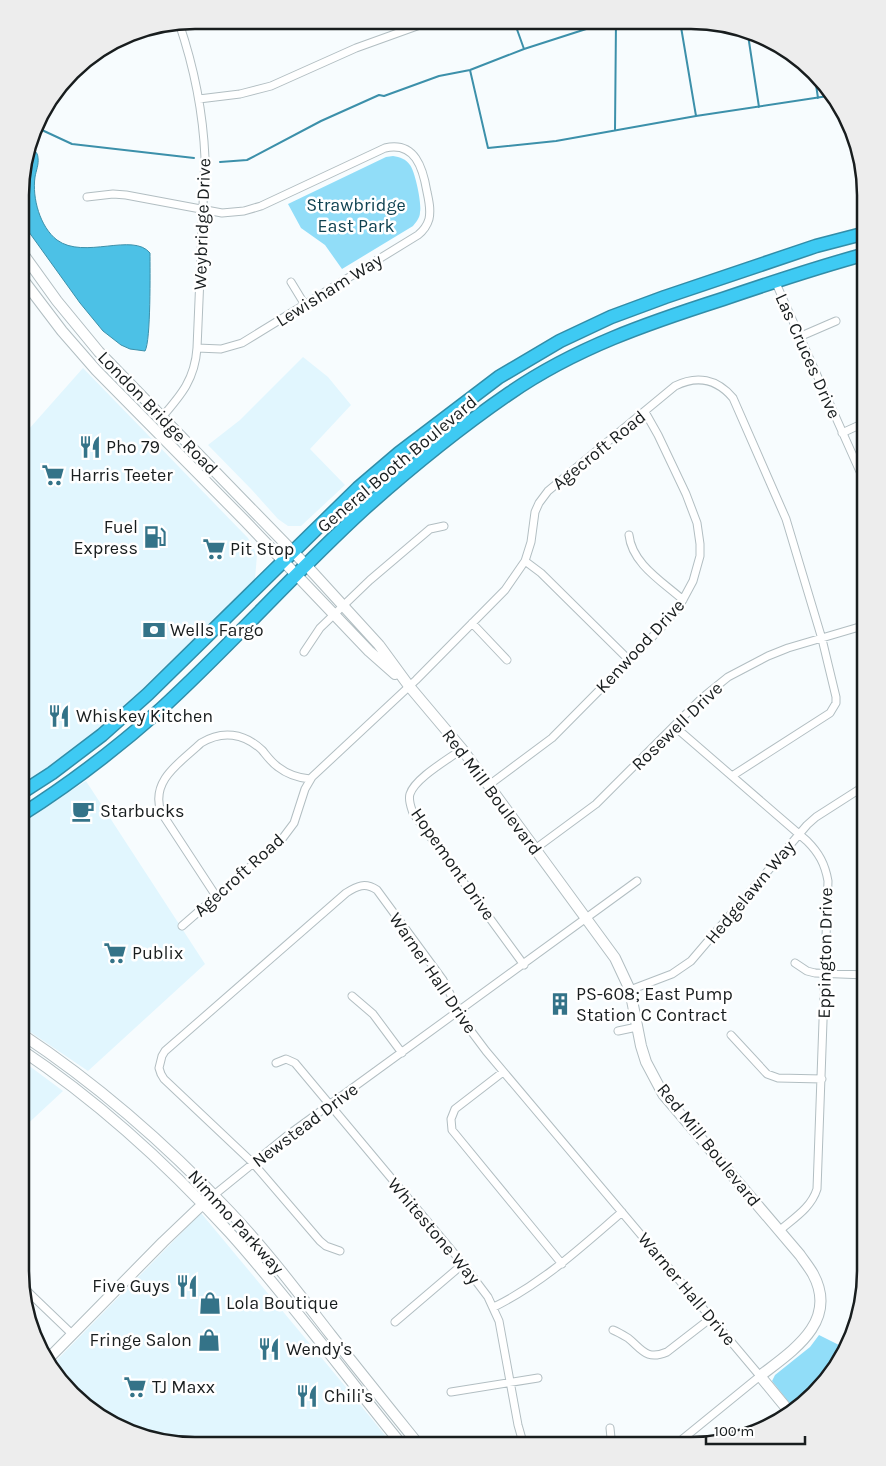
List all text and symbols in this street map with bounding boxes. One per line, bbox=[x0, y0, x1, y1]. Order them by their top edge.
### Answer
street label: Weybridge Drive bbox=[189, 158, 215, 290]
park label: Strawbridge East Park bbox=[306, 194, 406, 237]
street label: Lewisham Way bbox=[272, 248, 387, 331]
street label: Las Cruces Drive bbox=[771, 290, 845, 422]
street label: London Bridge Road bbox=[93, 347, 223, 479]
street label: General Booth Boulevard bbox=[313, 391, 481, 537]
street label: Agecroft Road bbox=[548, 406, 650, 494]
restaurant icon: Pho 79 bbox=[77, 434, 103, 460]
place label: Pho 79 bbox=[106, 436, 160, 458]
supermarket icon: Harris Teeter bbox=[40, 462, 66, 488]
place label: Harris Teeter bbox=[70, 464, 173, 486]
place label: Fuel Express bbox=[73, 516, 138, 559]
fuel station icon: Fuel Express bbox=[142, 524, 168, 550]
supermarket icon: Pit Stop bbox=[201, 536, 227, 562]
place label: Pit Stop bbox=[230, 538, 294, 560]
street label: Kenwood Drive bbox=[591, 594, 689, 698]
bank icon: Wells Fargo bbox=[141, 617, 167, 643]
place label: Wells Fargo bbox=[170, 619, 264, 641]
street label: Rosewell Drive bbox=[627, 677, 727, 775]
restaurant icon: Whiskey Kitchen bbox=[46, 703, 72, 729]
place label: Whiskey Kitchen bbox=[76, 705, 213, 727]
street label: Red Mill Boulevard bbox=[437, 724, 547, 860]
cafe icon: Starbucks bbox=[70, 798, 96, 824]
place label: Starbucks bbox=[100, 800, 185, 822]
street label: Hopemont Drive bbox=[406, 804, 500, 924]
street label: Agecroft Road bbox=[189, 829, 289, 921]
street label: Hedgelawn Way bbox=[700, 835, 800, 948]
street label: Eppington Drive bbox=[813, 887, 837, 1019]
street label: Warner Hall Drive bbox=[384, 908, 482, 1038]
supermarket icon: Publix bbox=[102, 940, 128, 966]
place label: Publix bbox=[132, 942, 183, 964]
place label: PS-608; East Pump Station C Contract bbox=[576, 983, 733, 1026]
building icon: PS-608; East Pump Station C Contract bbox=[547, 991, 573, 1017]
street label: Newstead Drive bbox=[248, 1078, 362, 1172]
street label: Red Mill Boulevard bbox=[652, 1079, 766, 1211]
street label: Nimmo Parkway bbox=[183, 1165, 289, 1279]
street label: Whitestone Way bbox=[383, 1173, 485, 1289]
street label: Warner Hall Drive bbox=[633, 1228, 741, 1350]
restaurant icon: Five Guys bbox=[174, 1273, 200, 1299]
place label: Five Guys bbox=[92, 1275, 170, 1297]
shop icon: Lola Boutique bbox=[197, 1290, 223, 1316]
place label: Lola Boutique bbox=[226, 1292, 338, 1314]
shop icon: Fringe Salon bbox=[196, 1327, 222, 1353]
place label: Fringe Salon bbox=[90, 1329, 192, 1351]
restaurant icon: Wendy's bbox=[256, 1336, 282, 1362]
place label: Wendy's bbox=[286, 1338, 353, 1360]
supermarket icon: TJ Maxx bbox=[122, 1374, 148, 1400]
place label: TJ Maxx bbox=[152, 1376, 215, 1398]
restaurant icon: Chili's bbox=[294, 1383, 320, 1409]
place label: Chili's bbox=[324, 1385, 374, 1407]
scale bar bbox=[706, 1414, 805, 1446]
text: 100 m bbox=[714, 1422, 754, 1440]

